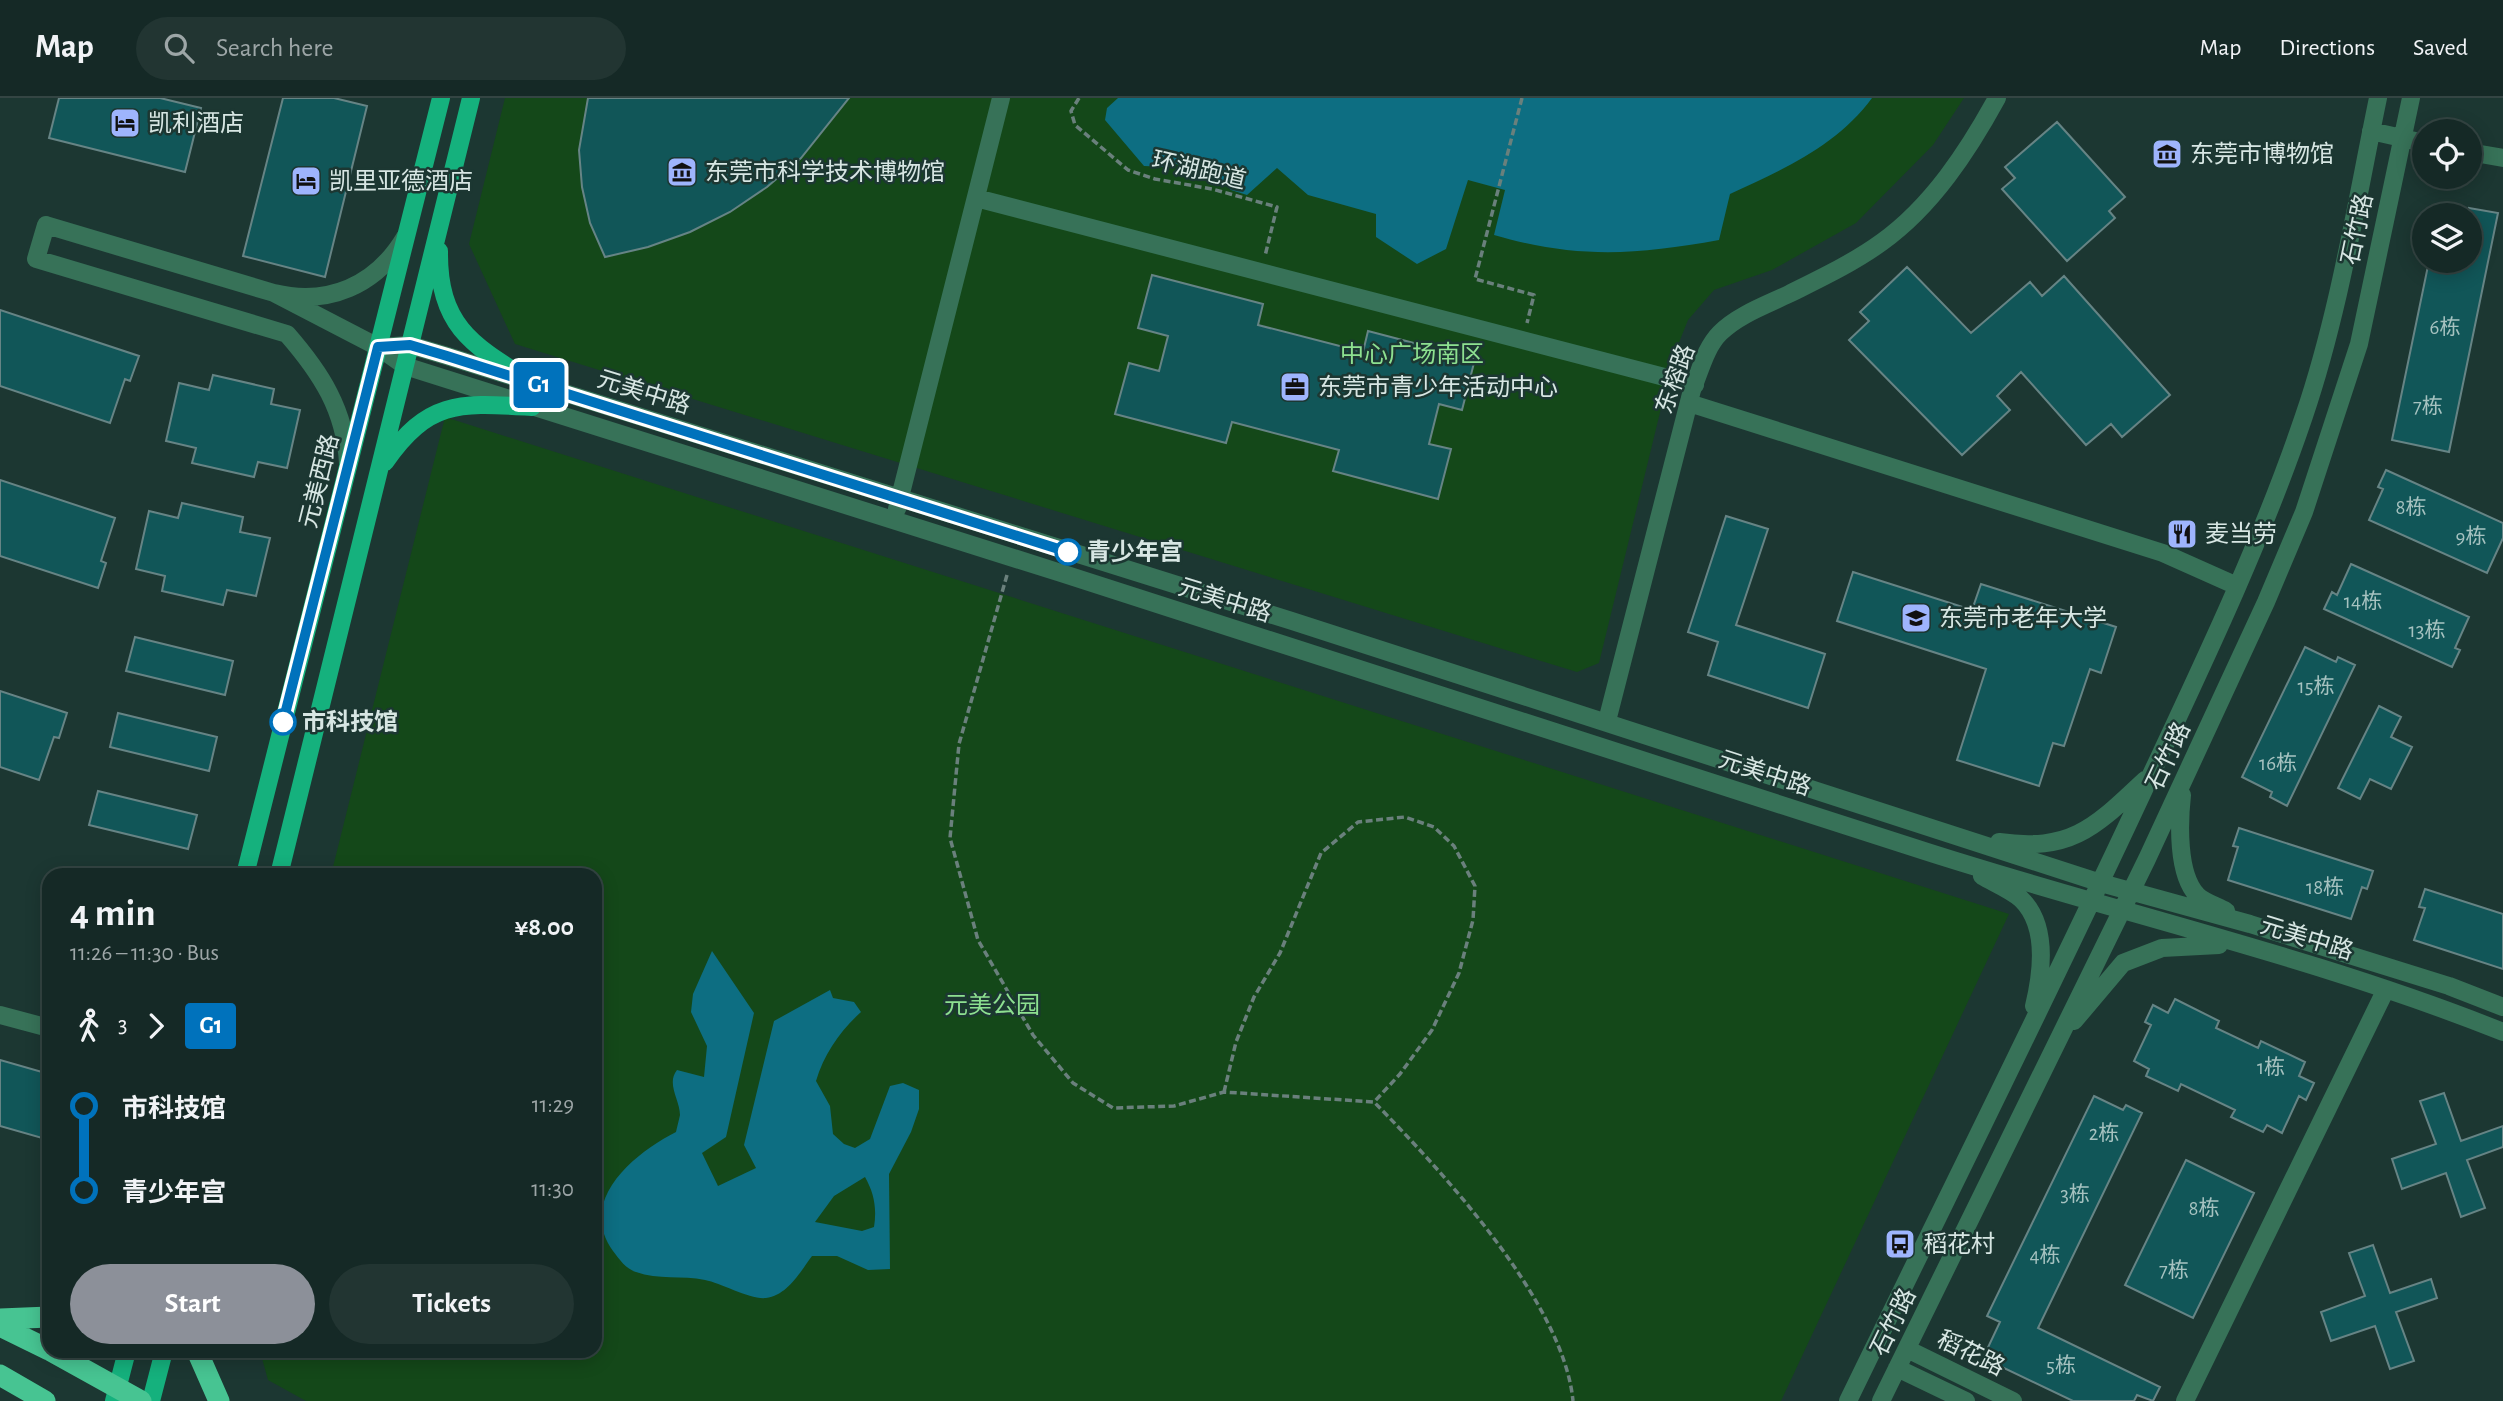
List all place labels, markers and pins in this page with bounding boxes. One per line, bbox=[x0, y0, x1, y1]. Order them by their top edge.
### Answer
hotel icon: 凯利酒店 bbox=[108, 106, 142, 140]
place label: 凯利酒店 bbox=[148, 110, 244, 136]
museum icon: 东莞市博物馆 bbox=[2150, 137, 2184, 171]
place label: 东莞市博物馆 bbox=[2190, 141, 2334, 167]
museum icon: 东莞市科学技术博物馆 bbox=[665, 155, 699, 189]
place label: 东莞市科学技术博物馆 bbox=[705, 159, 945, 185]
hotel icon: 凯里亚德酒店 bbox=[289, 164, 323, 198]
place label: 凯里亚德酒店 bbox=[329, 168, 473, 194]
office icon: 东莞市青少年活动中心 bbox=[1278, 370, 1312, 404]
place label: 东莞市青少年活动中心 bbox=[1318, 374, 1558, 400]
restaurant icon: 麦当劳 bbox=[2165, 517, 2199, 551]
place label: 麦当劳 bbox=[2205, 521, 2277, 547]
marker: 青少年宫 bbox=[1055, 539, 1081, 565]
place label: 青少年宫 bbox=[1087, 539, 1183, 565]
school or university icon: 东莞市老年大学 bbox=[1899, 601, 1933, 635]
place label: 东莞市老年大学 bbox=[1939, 605, 2107, 631]
marker: 市科技馆 bbox=[270, 709, 296, 735]
place label: 市科技馆 bbox=[302, 709, 398, 735]
bus stop icon: 稻花村 bbox=[1883, 1227, 1917, 1261]
place label: 稻花村 bbox=[1923, 1231, 1995, 1257]

